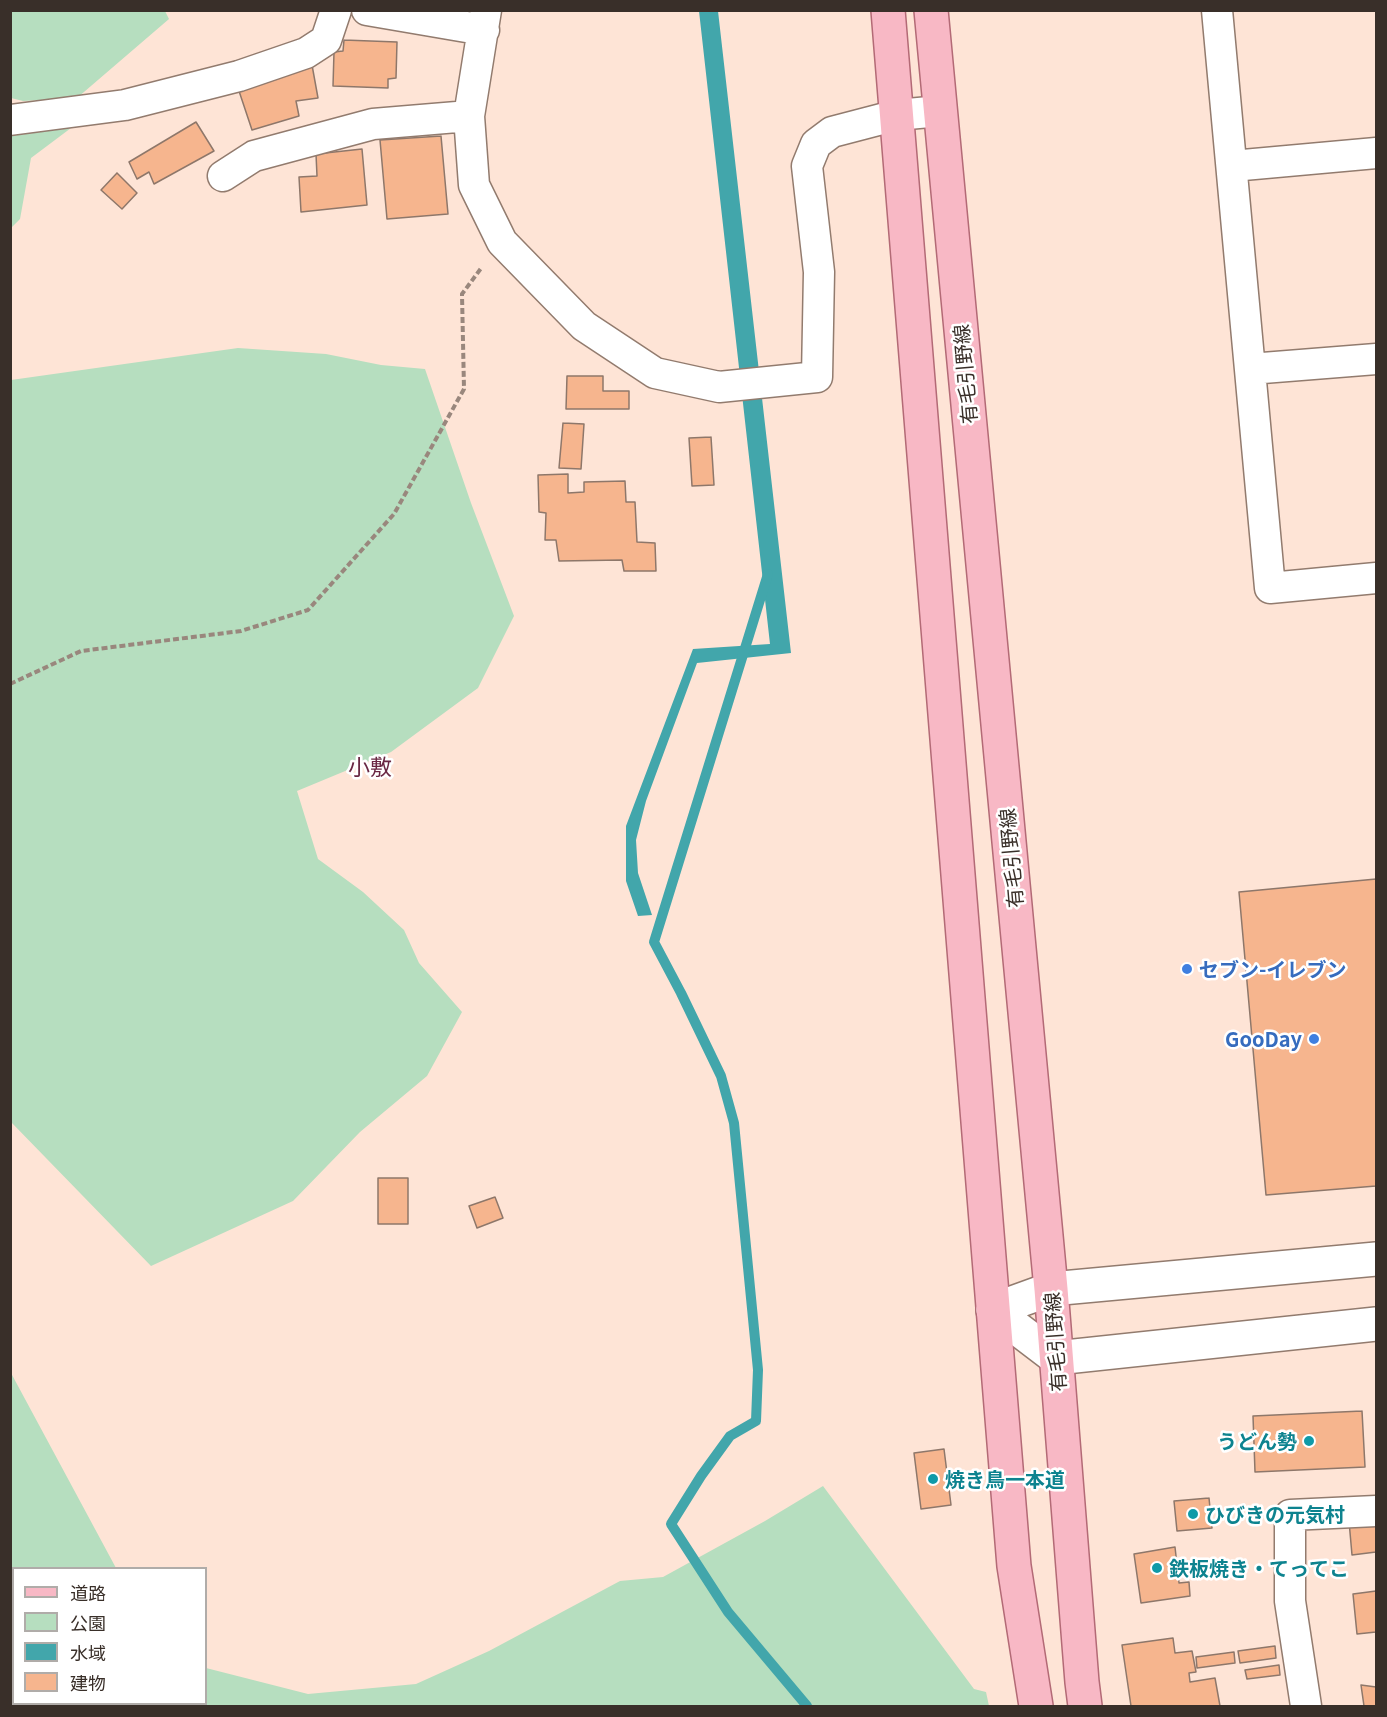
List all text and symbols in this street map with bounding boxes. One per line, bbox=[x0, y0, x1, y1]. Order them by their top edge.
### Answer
street label: 有毛引野線 bbox=[949, 323, 981, 425]
district label: 小敷 bbox=[348, 754, 392, 780]
street label: 有毛引野線 bbox=[995, 807, 1027, 909]
place label: セブン-イレブン bbox=[1199, 957, 1346, 981]
marker: セブン-イレブン bbox=[1180, 962, 1194, 976]
place label: GooDay bbox=[1225, 1027, 1302, 1051]
marker: GooDay bbox=[1307, 1032, 1321, 1046]
street label: 有毛引野線 bbox=[1040, 1291, 1070, 1393]
place label: うどん勢 bbox=[1217, 1429, 1297, 1453]
marker: うどん勢 bbox=[1302, 1434, 1316, 1448]
place label: 焼き鳥一本道 bbox=[945, 1467, 1065, 1491]
marker: 焼き鳥一本道 bbox=[926, 1472, 940, 1486]
place label: ひびきの元気村 bbox=[1205, 1502, 1345, 1526]
marker: ひびきの元気村 bbox=[1186, 1507, 1200, 1521]
place label: 鉄板焼き・てってこ bbox=[1169, 1556, 1349, 1580]
marker: 鉄板焼き・てってこ bbox=[1150, 1561, 1164, 1575]
legend bbox=[12, 1567, 207, 1705]
text: 道路 bbox=[70, 1579, 106, 1605]
text: 公園 bbox=[70, 1609, 106, 1635]
text: 水域 bbox=[70, 1639, 106, 1665]
text: 建物 bbox=[70, 1669, 106, 1695]

